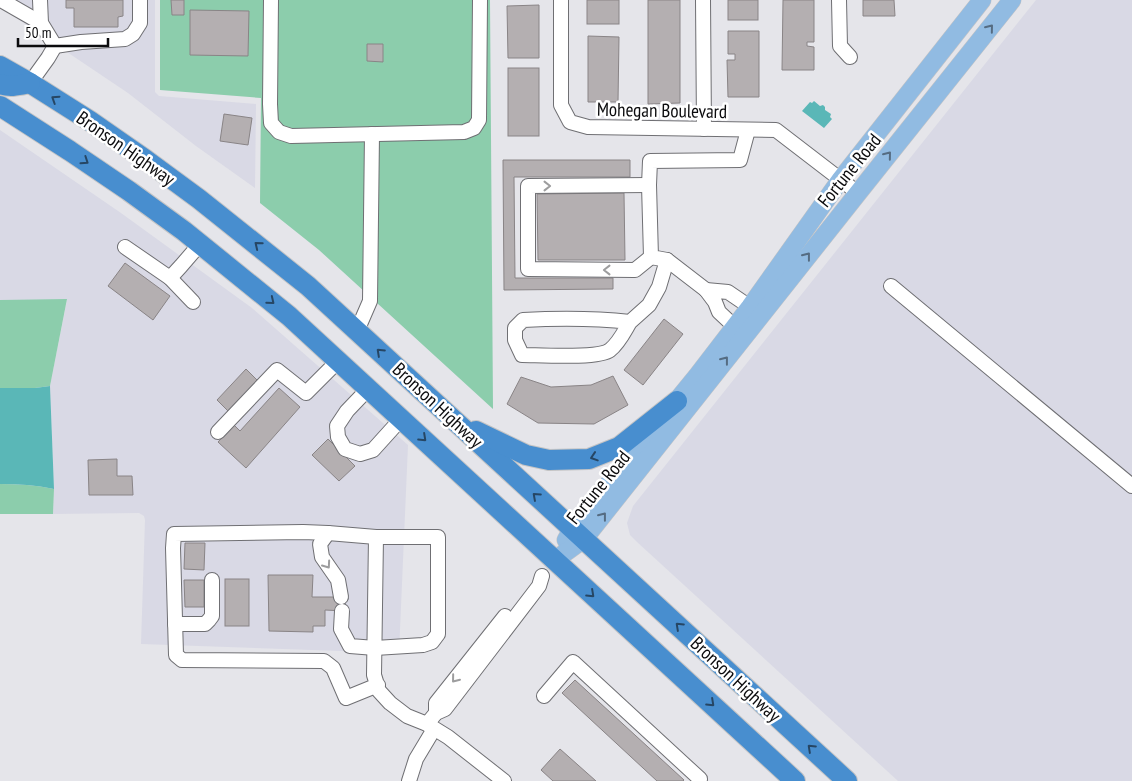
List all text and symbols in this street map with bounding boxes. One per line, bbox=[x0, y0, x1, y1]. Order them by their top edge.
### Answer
scale bar bbox=[18, 15, 108, 47]
text: 50 m bbox=[25, 23, 51, 42]
one-way arrow bbox=[984, 25, 992, 34]
one-way arrow bbox=[51, 95, 60, 105]
street label: Mohegan Boulevard bbox=[597, 97, 727, 123]
street label: Bronson Highway bbox=[72, 105, 180, 191]
street label: Fortune Road bbox=[812, 128, 886, 212]
one-way arrow bbox=[883, 152, 891, 161]
one-way arrow bbox=[79, 155, 89, 164]
one-way arrow bbox=[543, 181, 551, 191]
one-way arrow bbox=[254, 241, 263, 250]
one-way arrow bbox=[802, 253, 811, 262]
one-way arrow bbox=[603, 265, 610, 275]
one-way arrow bbox=[265, 295, 274, 304]
one-way arrow bbox=[376, 349, 385, 358]
street label: Bronson Highway bbox=[388, 357, 489, 453]
one-way arrow bbox=[720, 357, 728, 366]
one-way arrow bbox=[417, 432, 426, 441]
street label: Fortune Road bbox=[561, 445, 635, 529]
one-way arrow bbox=[590, 451, 598, 461]
one-way arrow bbox=[533, 493, 542, 502]
one-way arrow bbox=[598, 512, 607, 521]
one-way arrow bbox=[321, 559, 330, 569]
one-way arrow bbox=[585, 588, 594, 597]
one-way arrow bbox=[675, 623, 684, 632]
street label: Bronson Highway bbox=[686, 631, 787, 727]
one-way arrow bbox=[452, 673, 460, 682]
one-way arrow bbox=[705, 698, 714, 707]
one-way arrow bbox=[808, 745, 817, 754]

